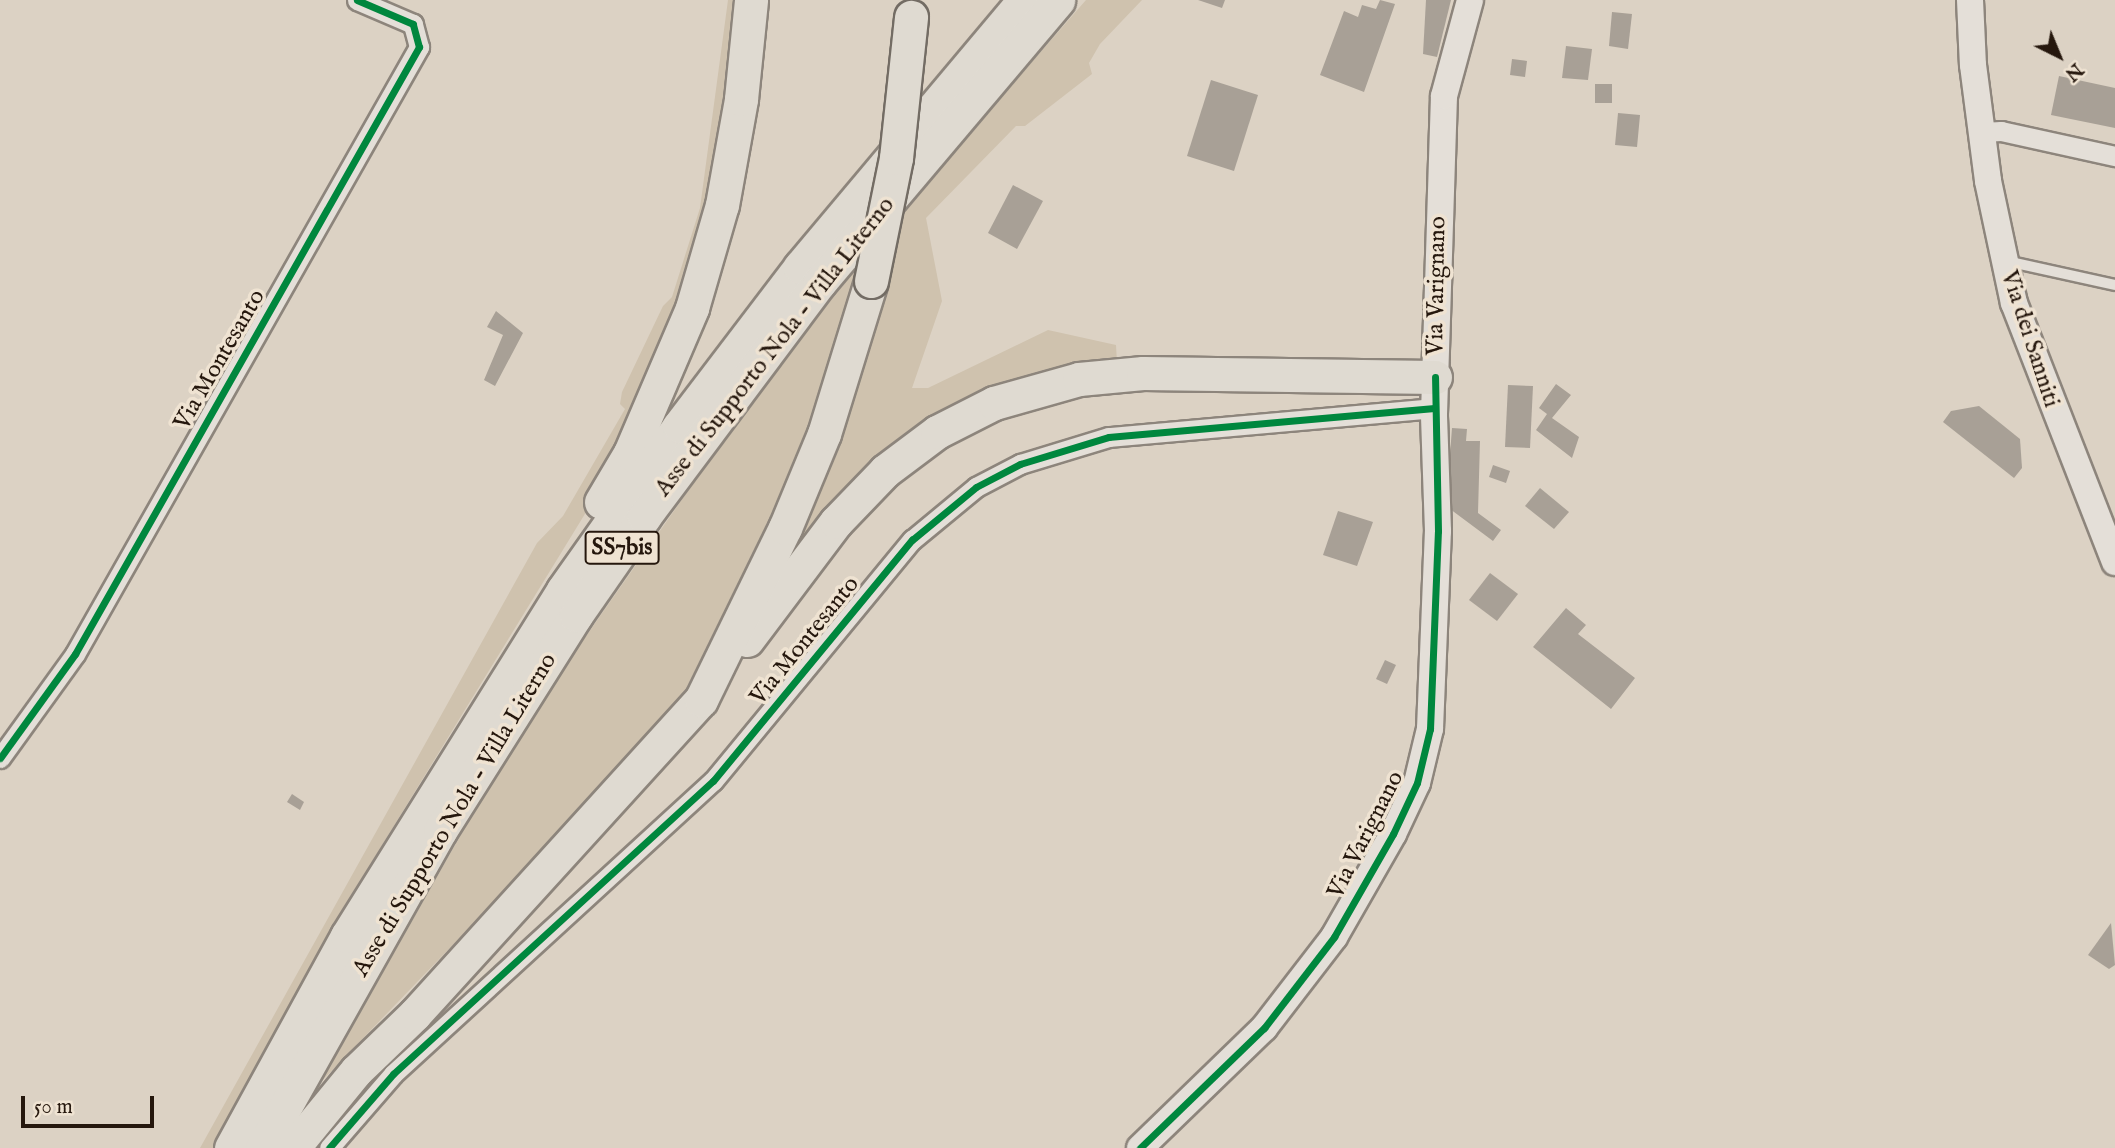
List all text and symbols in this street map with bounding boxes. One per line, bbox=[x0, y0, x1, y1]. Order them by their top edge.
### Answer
north arrow bbox=[2024, 21, 2094, 91]
text: N bbox=[2059, 57, 2088, 86]
street label: Asse di Supporto Nola - Villa Literno bbox=[649, 191, 901, 503]
street label: Via Varignano bbox=[1421, 216, 1453, 356]
street label: Via dei Sanniti bbox=[1994, 267, 2066, 411]
street label: Via Montesanto bbox=[168, 285, 272, 435]
road number: SS7bis bbox=[584, 528, 660, 568]
street label: Via Montesanto bbox=[744, 571, 866, 711]
street label: Asse di Supporto Nola - Villa Literno bbox=[347, 648, 563, 982]
street label: Via Varignano bbox=[1322, 766, 1410, 904]
scale bar bbox=[24, 1082, 158, 1126]
text: 50 m bbox=[34, 1094, 73, 1121]

